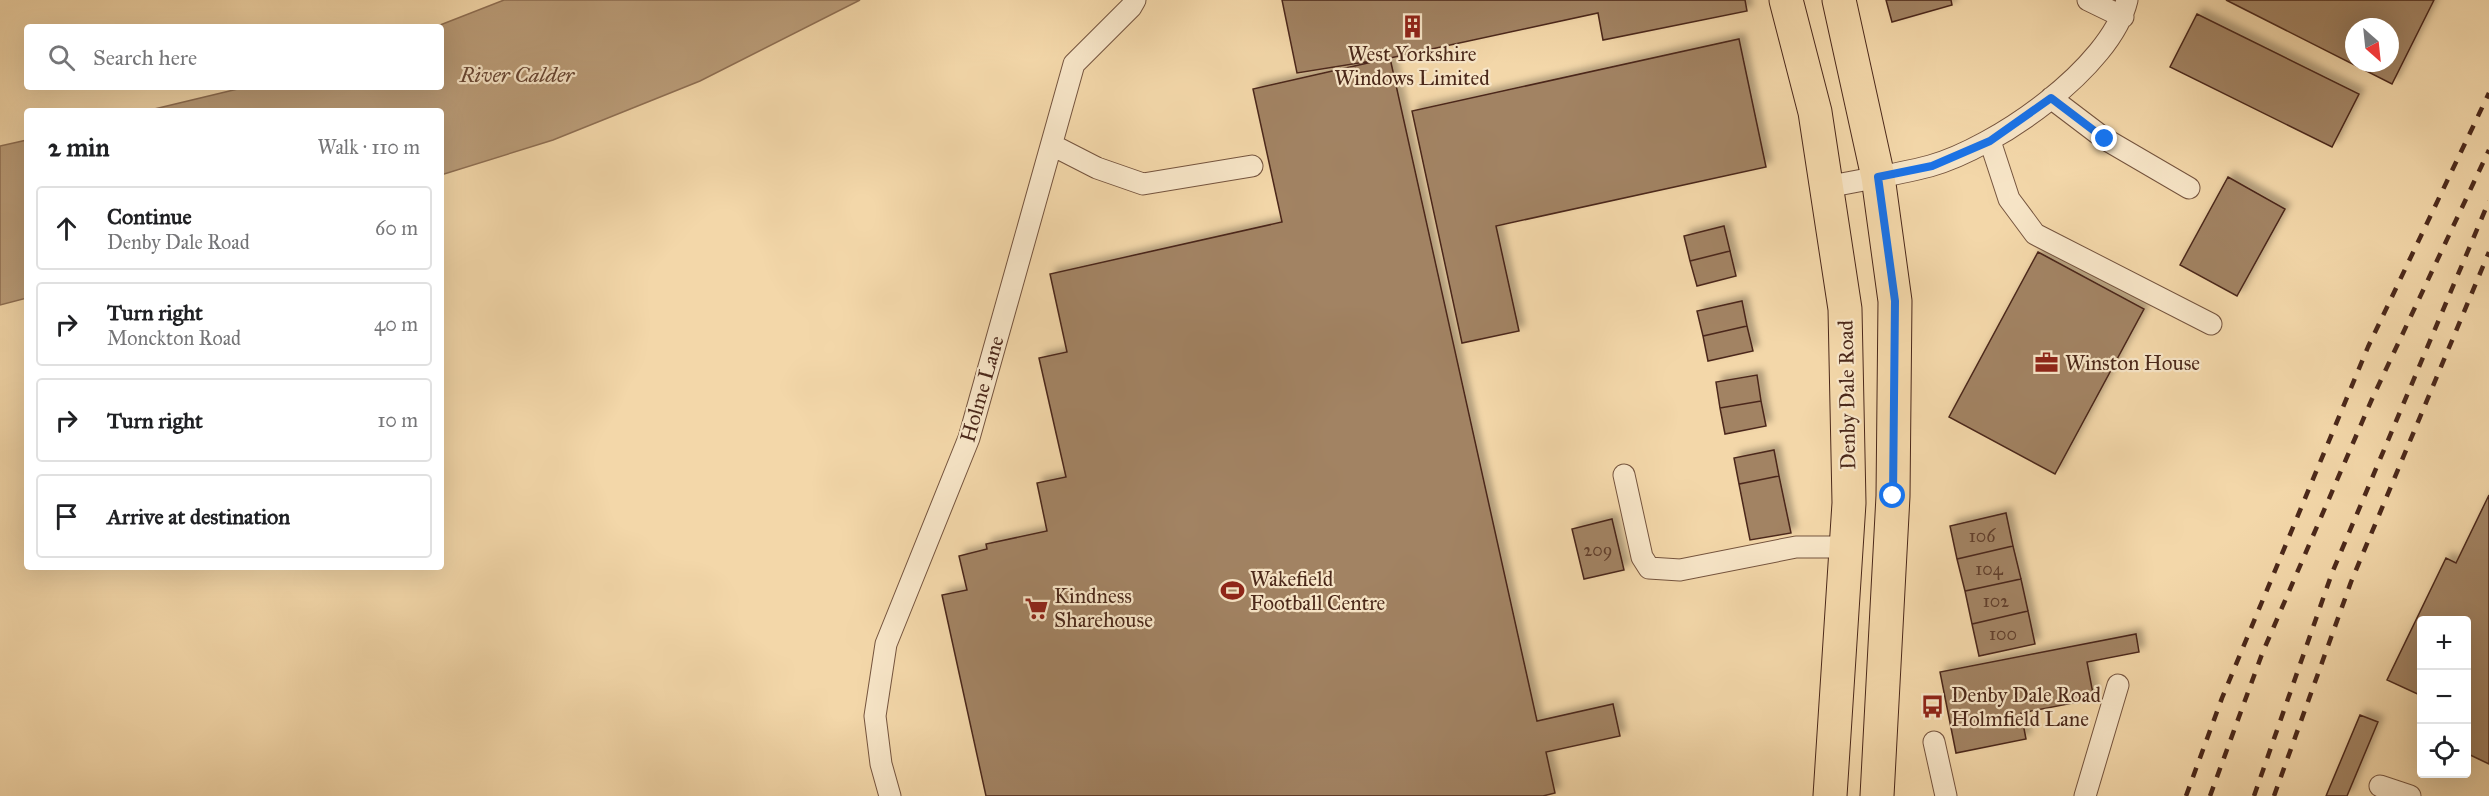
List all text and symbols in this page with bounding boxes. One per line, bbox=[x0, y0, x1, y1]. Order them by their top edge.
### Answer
building icon: West Yorkshire Windows Limited bbox=[1399, 13, 1425, 39]
north arrow bbox=[2345, 18, 2399, 72]
search box bbox=[24, 24, 444, 90]
icon: search bbox=[45, 41, 78, 74]
place label: West Yorkshire Windows Limited bbox=[1334, 41, 1490, 91]
text: Search here bbox=[93, 44, 197, 71]
water label: River Calder bbox=[459, 61, 576, 88]
route end bbox=[2091, 125, 2117, 151]
text: 2 min bbox=[48, 131, 109, 163]
text: Walk · 110 m bbox=[317, 135, 420, 159]
text: Continue bbox=[107, 203, 192, 230]
icon: ahead bbox=[50, 212, 83, 245]
text: 60 m bbox=[375, 216, 418, 240]
text: Denby Dale Road bbox=[107, 230, 250, 254]
text: Turn right bbox=[107, 299, 203, 326]
icon: right bbox=[50, 308, 83, 341]
text: 40 m bbox=[374, 312, 418, 336]
street label: Denby Dale Road bbox=[1833, 319, 1861, 470]
text: Monckton Road bbox=[107, 326, 241, 350]
street label: Holme Lane bbox=[954, 333, 1010, 445]
office icon: Winston House bbox=[2034, 350, 2060, 376]
place label: Winston House bbox=[2065, 350, 2200, 376]
icon: right bbox=[50, 404, 83, 437]
text: Turn right bbox=[107, 407, 203, 434]
text: 10 m bbox=[377, 408, 418, 432]
route start bbox=[1879, 482, 1905, 508]
icon: arrive bbox=[50, 500, 83, 533]
text: Arrive at destination bbox=[107, 503, 290, 530]
house number: 106 bbox=[1969, 525, 1996, 547]
house number: 209 bbox=[1583, 539, 1613, 561]
house number: 104 bbox=[1975, 558, 2004, 580]
place label: Wakefield Football Centre bbox=[1250, 566, 1386, 616]
sports icon: Wakefield Football Centre bbox=[1219, 578, 1245, 604]
place label: Kindness Sharehouse bbox=[1054, 583, 1153, 633]
house number: 102 bbox=[1983, 590, 2009, 612]
supermarket icon: Kindness Sharehouse bbox=[1023, 595, 1049, 621]
map controls bbox=[2417, 616, 2471, 778]
button: + bbox=[2417, 616, 2471, 670]
house number: 100 bbox=[1989, 623, 2017, 645]
button: − bbox=[2417, 670, 2471, 724]
place label: Denby Dale Road Holmfield Lane bbox=[1951, 682, 2101, 732]
bus stop icon: Denby Dale Road Holmfield Lane bbox=[1920, 694, 1946, 720]
button: locate bbox=[2417, 724, 2471, 778]

